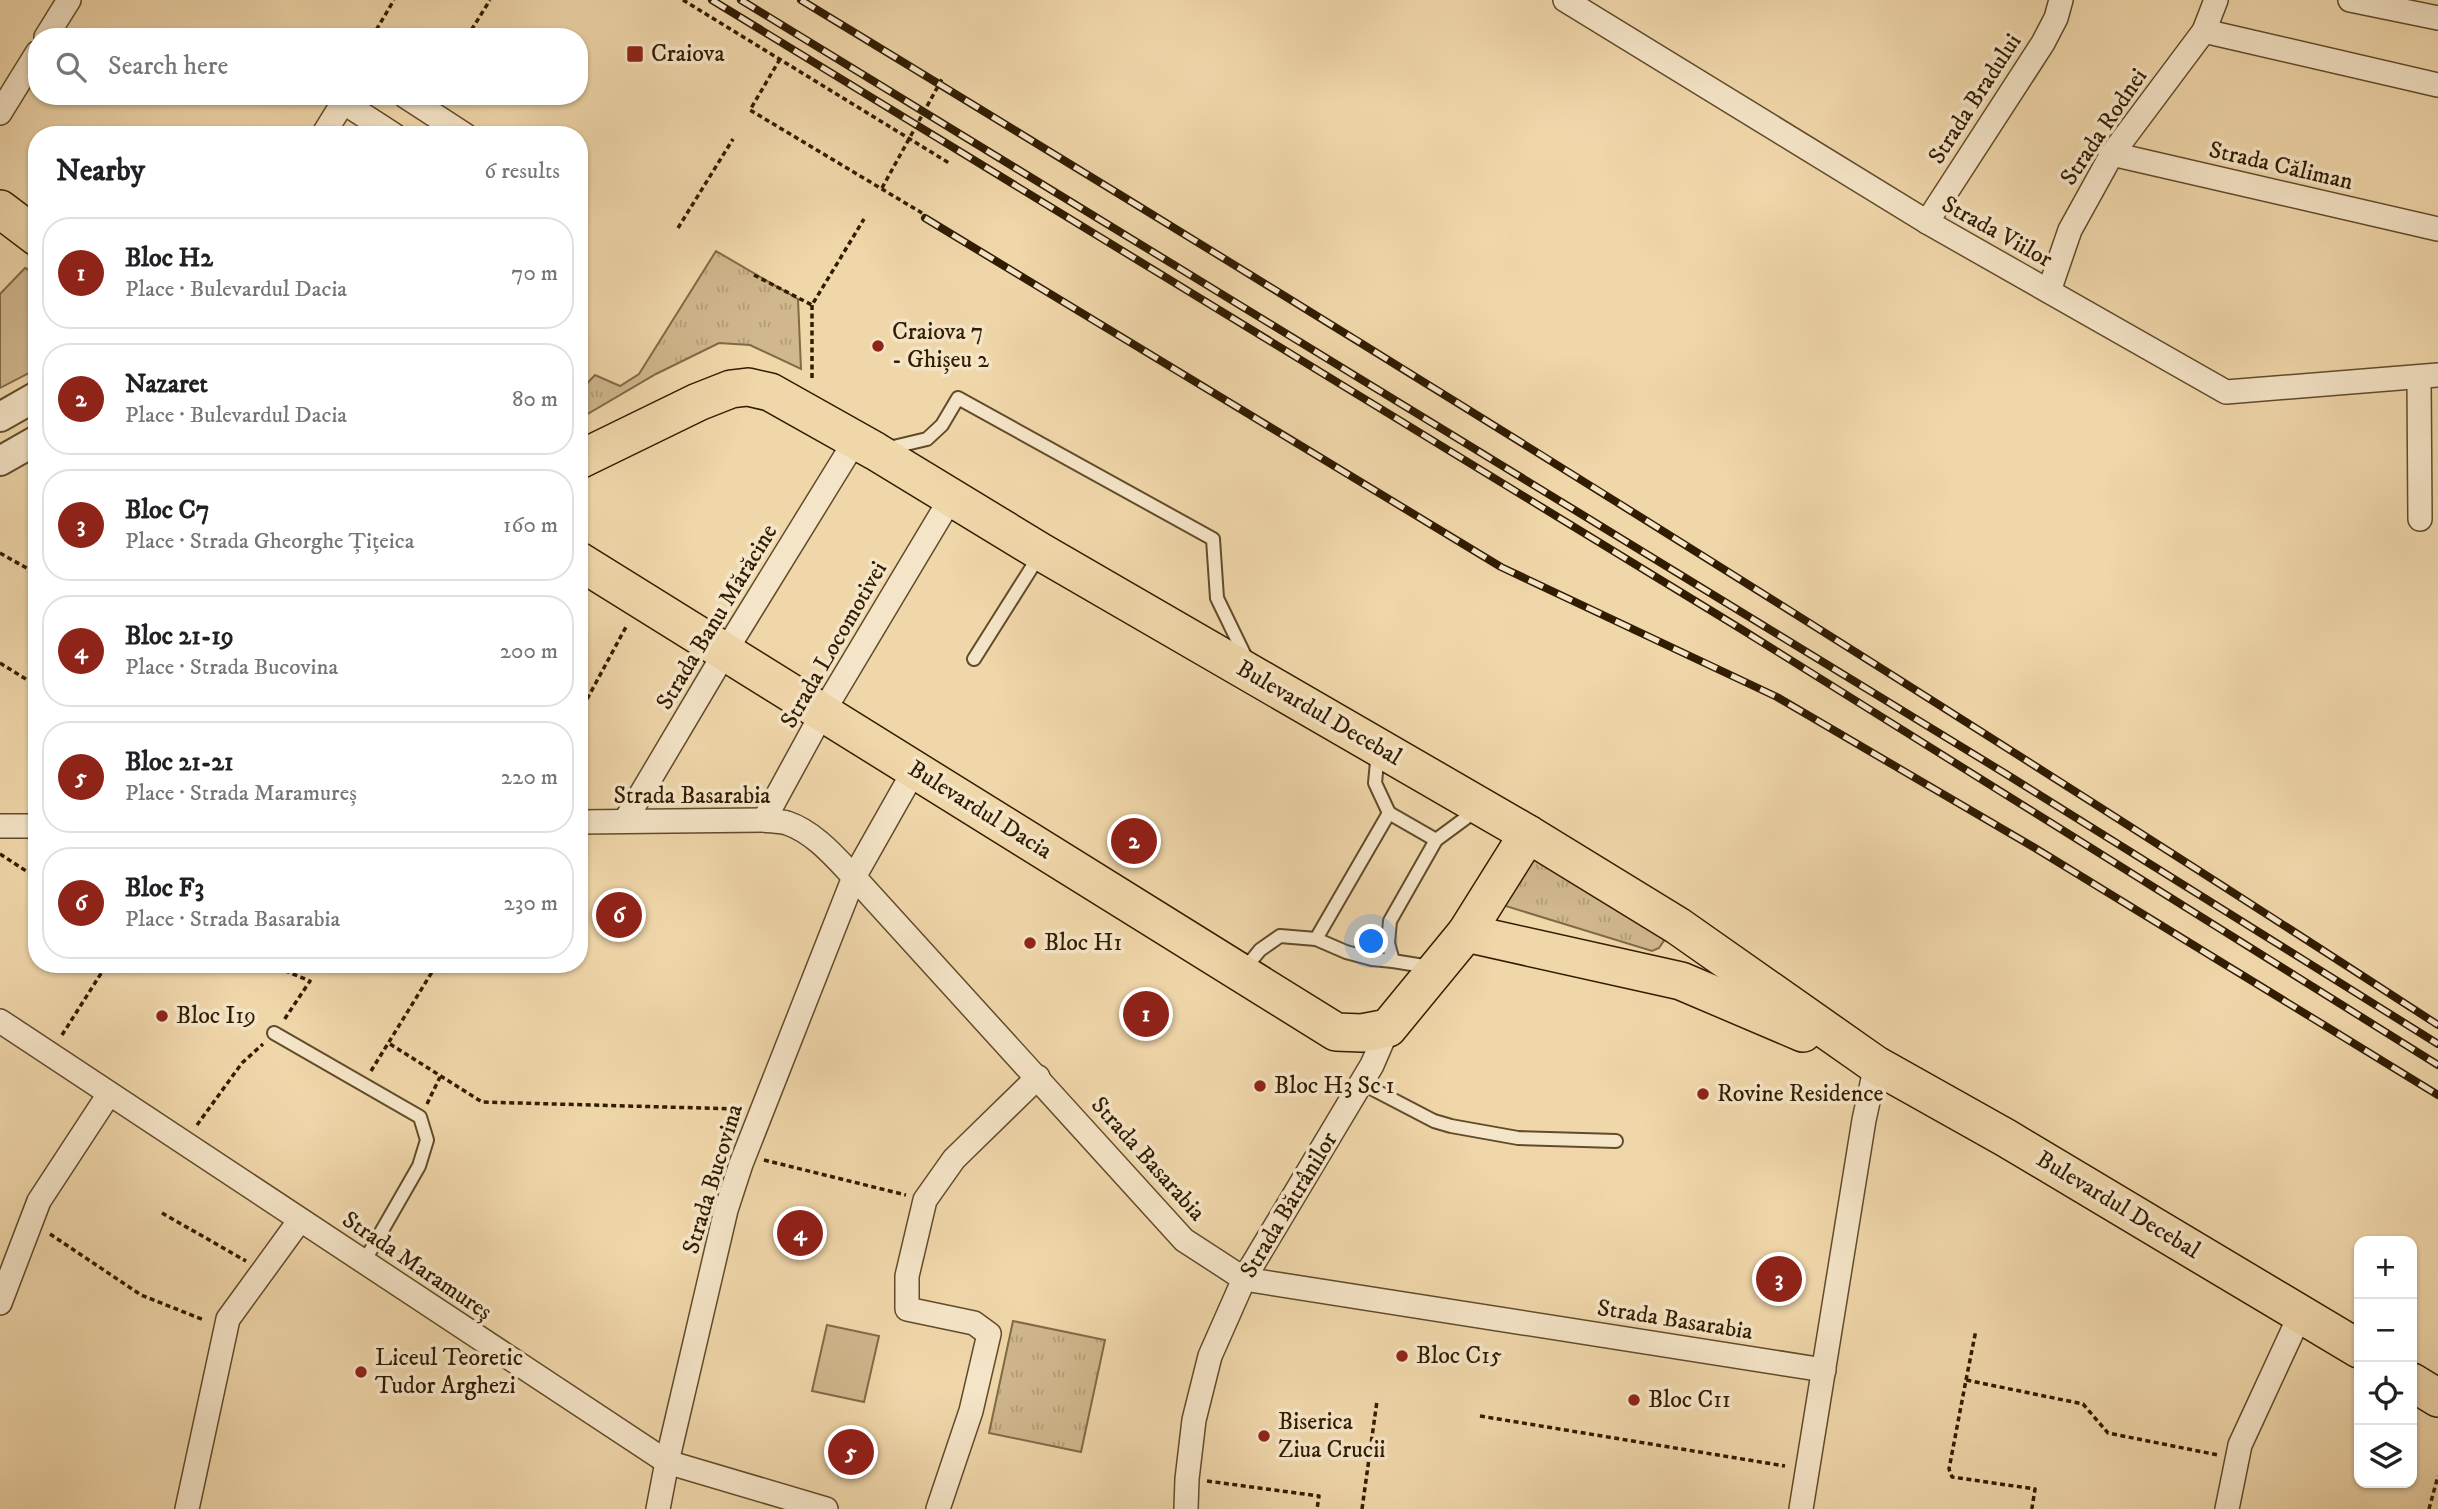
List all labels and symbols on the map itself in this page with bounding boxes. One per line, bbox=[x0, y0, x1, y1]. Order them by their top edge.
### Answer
street label: Strada Bradului bbox=[1922, 28, 2028, 170]
place label: Craiova bbox=[651, 39, 725, 69]
marker: Craiova bbox=[625, 44, 645, 64]
street label: Strada Rodnei bbox=[2054, 63, 2154, 191]
street label: Strada Căliman bbox=[2206, 135, 2356, 197]
street label: Strada Viilor bbox=[1936, 189, 2058, 275]
place label: Craiova 7 - Ghișeu 2 bbox=[892, 317, 989, 375]
marker: Craiova 7 - Ghișeu 2 bbox=[870, 338, 886, 354]
street label: Strada Banu Mărăcine bbox=[650, 519, 784, 715]
street label: Strada Locomotivei bbox=[774, 556, 894, 734]
street label: Bulevardul Decebal bbox=[1231, 653, 1408, 773]
street label: Bulevardul Dacia bbox=[902, 754, 1058, 867]
street label: Strada Basarabia bbox=[613, 781, 771, 811]
pin: 2 bbox=[1111, 815, 1157, 867]
pin: 6 bbox=[596, 889, 642, 941]
your location bbox=[1354, 924, 1388, 958]
place label: Bloc H1 bbox=[1044, 928, 1122, 958]
marker: Bloc H1 bbox=[1022, 935, 1038, 951]
pin: 1 bbox=[1123, 988, 1169, 1040]
place label: Bloc I19 bbox=[176, 1001, 256, 1031]
marker: Bloc I19 bbox=[154, 1008, 170, 1024]
place label: Bloc H3 Sc 1 bbox=[1274, 1071, 1394, 1101]
marker: Bloc H3 Sc 1 bbox=[1252, 1078, 1268, 1094]
place label: Rovine Residence bbox=[1717, 1079, 1884, 1109]
marker: Rovine Residence bbox=[1695, 1086, 1711, 1102]
street label: Strada Basarabia bbox=[1084, 1091, 1212, 1228]
street label: Strada Bucovina bbox=[676, 1100, 750, 1257]
street label: Strada Bătrânilor bbox=[1234, 1126, 1344, 1284]
street label: Bulevardul Decebal bbox=[2031, 1144, 2206, 1266]
street label: Strada Maramureș bbox=[336, 1205, 498, 1327]
pin: 4 bbox=[777, 1207, 823, 1259]
pin: 3 bbox=[1756, 1253, 1802, 1305]
street label: Strada Basarabia bbox=[1595, 1293, 1756, 1347]
place label: Bloc C15 bbox=[1416, 1341, 1502, 1371]
place label: Liceul Teoretic Tudor Arghezi bbox=[375, 1343, 523, 1401]
marker: Bloc C15 bbox=[1394, 1348, 1410, 1364]
marker: Liceul Teoretic Tudor Arghezi bbox=[353, 1364, 369, 1380]
place label: Bloc C11 bbox=[1648, 1385, 1731, 1415]
marker: Bloc C11 bbox=[1626, 1392, 1642, 1408]
place label: Biserica Ziua Crucii bbox=[1278, 1407, 1386, 1465]
pin: 5 bbox=[828, 1426, 874, 1478]
marker: Biserica Ziua Crucii bbox=[1256, 1428, 1272, 1444]

